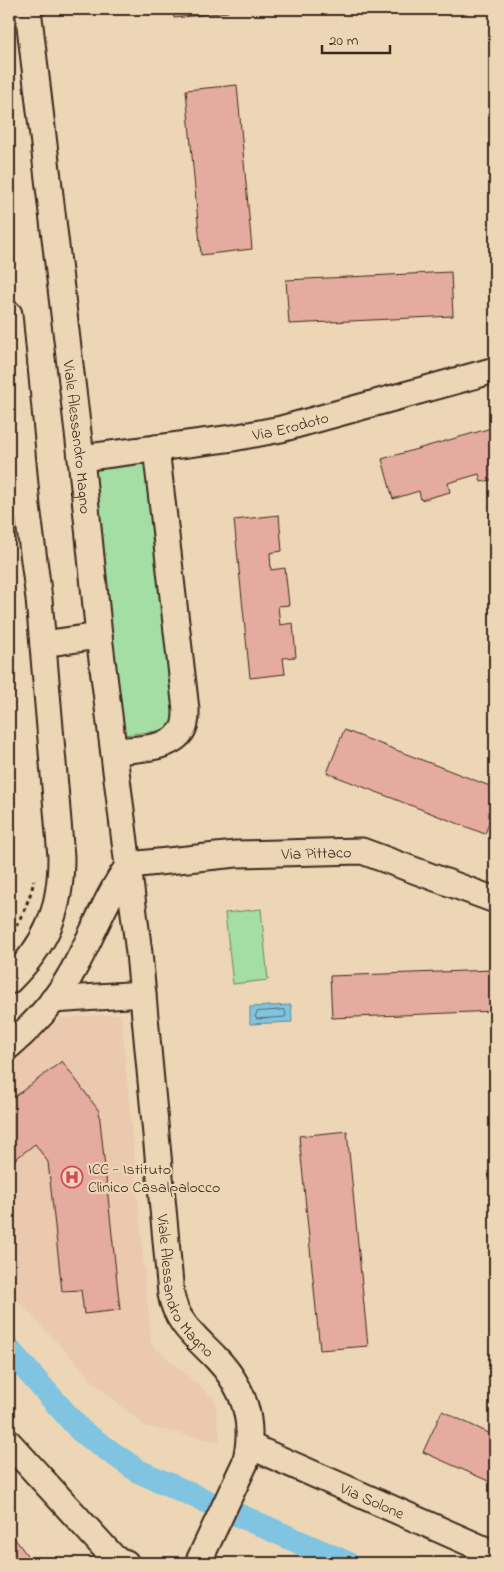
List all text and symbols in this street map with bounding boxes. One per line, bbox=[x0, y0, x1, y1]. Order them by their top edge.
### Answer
scale bar bbox=[322, 22, 389, 54]
text: 20 m bbox=[329, 30, 359, 52]
street label: Viale Alessandro Magno bbox=[55, 358, 97, 515]
street label: Via Erodoto bbox=[250, 406, 332, 448]
street label: Via Pittaco bbox=[280, 841, 352, 867]
place label: ICC - Istituto Clinico Casalpalocco bbox=[88, 1158, 220, 1200]
hospital icon: ICC - Istituto Clinico Casalpalocco bbox=[60, 1165, 84, 1189]
street label: Viale Alessandro Magno bbox=[149, 1212, 219, 1364]
street label: Via Solone bbox=[335, 1477, 409, 1527]

